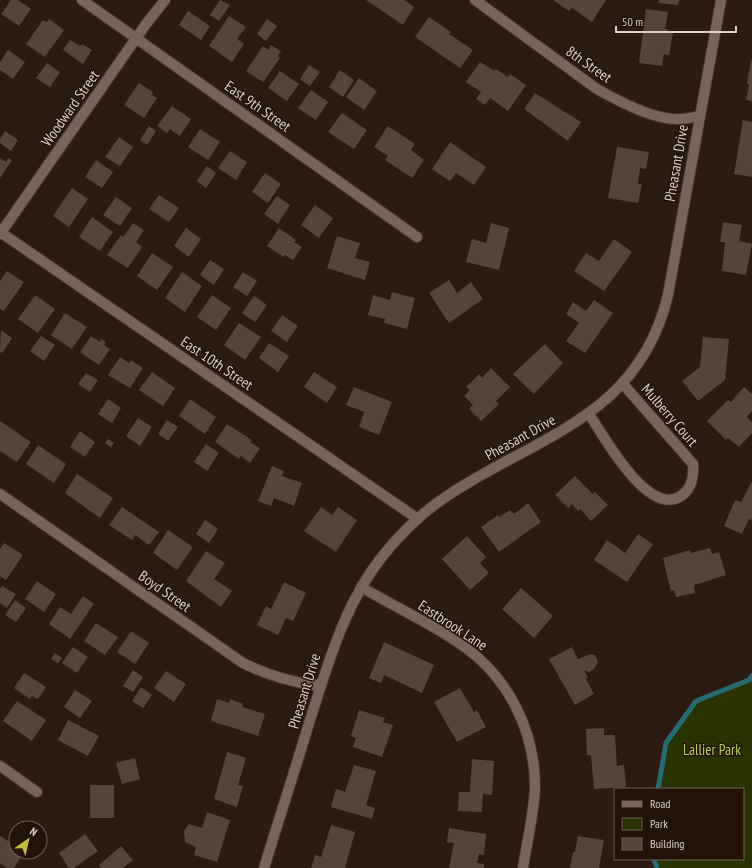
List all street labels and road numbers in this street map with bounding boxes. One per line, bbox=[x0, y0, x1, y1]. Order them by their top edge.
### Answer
street label: 8th Street bbox=[562, 41, 616, 87]
street label: Woodward Street bbox=[37, 66, 103, 150]
street label: East 9th Street bbox=[221, 76, 295, 136]
street label: Pheasant Drive bbox=[660, 123, 692, 203]
street label: East 10th Street bbox=[177, 332, 257, 394]
street label: Mulberry Court bbox=[638, 380, 702, 450]
street label: Pheasant Drive bbox=[481, 410, 559, 464]
street label: Boyd Street bbox=[135, 566, 195, 616]
street label: Eastbrook Lane bbox=[415, 596, 491, 654]
street label: Pheasant Drive bbox=[284, 651, 324, 731]

